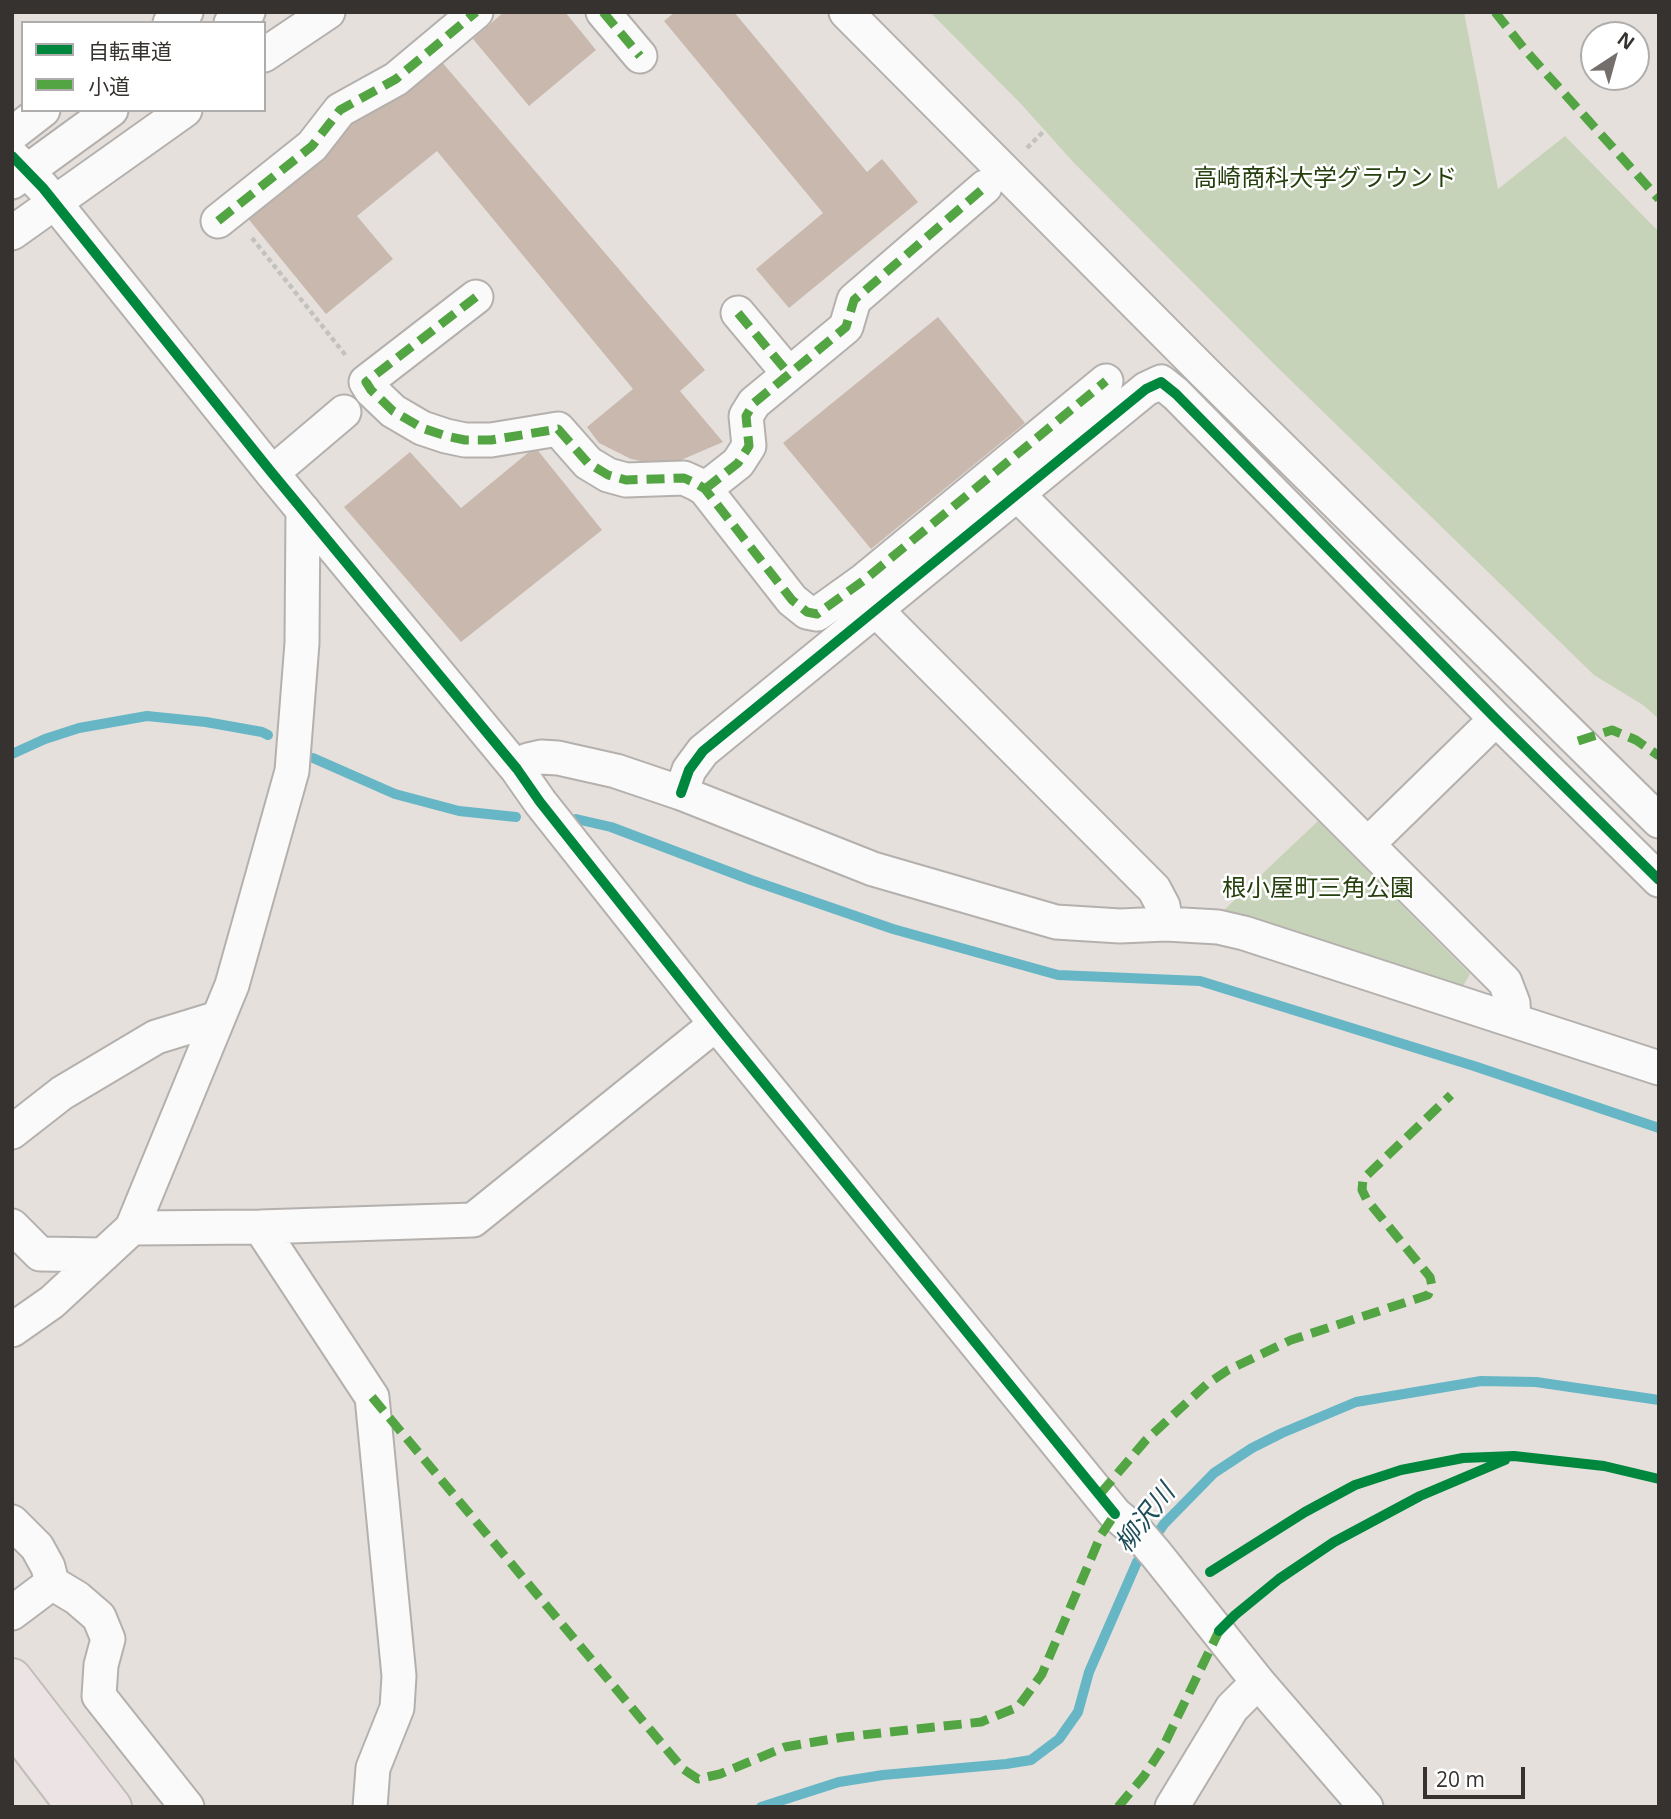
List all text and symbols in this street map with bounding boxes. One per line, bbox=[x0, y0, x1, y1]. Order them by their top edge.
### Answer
legend bbox=[21, 21, 266, 112]
north arrow bbox=[1580, 21, 1650, 91]
text: N bbox=[1612, 26, 1640, 56]
text: 自転車道 bbox=[88, 37, 172, 65]
text: 小道 bbox=[88, 72, 130, 100]
park label: 高崎商科大学グラウンド bbox=[1193, 165, 1457, 193]
park label: 根小屋町三角公園 bbox=[1222, 875, 1414, 903]
water label: 柳沢川 bbox=[1110, 1479, 1182, 1559]
scale bar bbox=[1426, 1752, 1528, 1796]
text: 20 m bbox=[1436, 1765, 1485, 1793]

